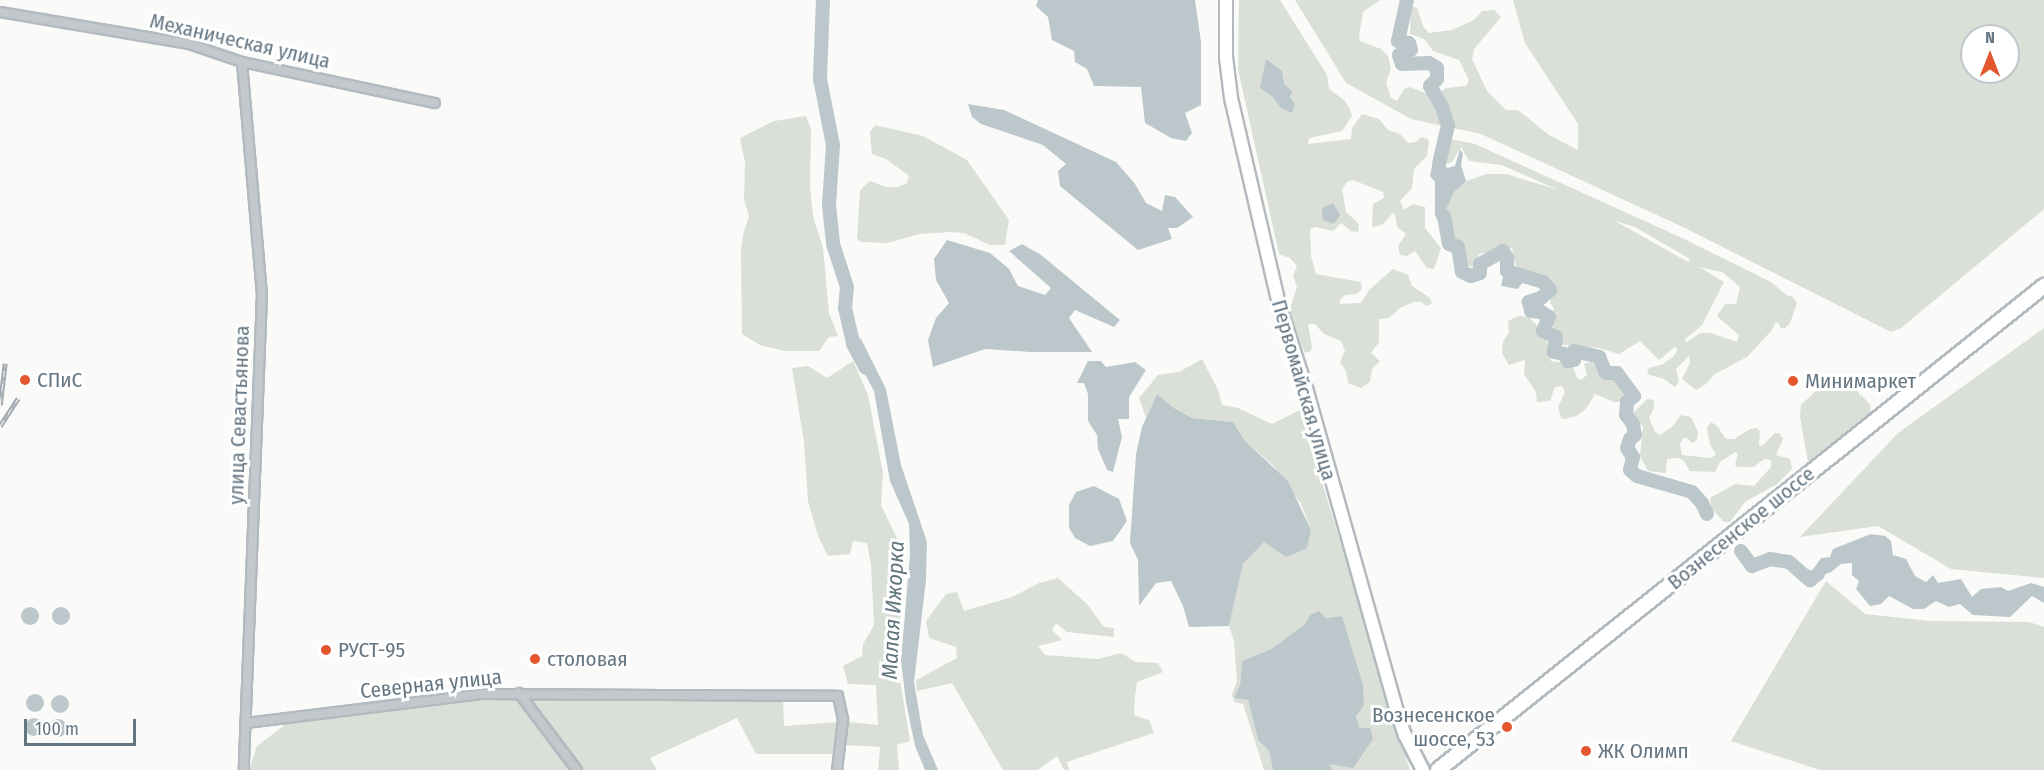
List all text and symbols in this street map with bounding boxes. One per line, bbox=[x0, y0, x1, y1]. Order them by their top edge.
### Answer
street label: Механическая улица bbox=[147, 8, 333, 74]
north arrow bbox=[1960, 24, 2020, 84]
text: N bbox=[1985, 28, 1995, 47]
street label: Первомайская улица bbox=[1266, 297, 1342, 483]
street label: улица Севастьянова bbox=[223, 325, 255, 505]
place label: СПиС bbox=[37, 367, 82, 393]
place label: Минимаркет bbox=[1805, 368, 1916, 394]
marker: СПиС bbox=[18, 373, 32, 387]
marker: Минимаркет bbox=[1786, 374, 1800, 388]
street label: Вознесенское шоссе bbox=[1662, 461, 1820, 595]
water label: Малая Ижорка bbox=[876, 540, 910, 680]
place label: РУСТ-95 bbox=[338, 637, 405, 663]
marker: РУСТ-95 bbox=[319, 643, 333, 657]
place label: столовая bbox=[547, 646, 628, 672]
marker: столовая bbox=[528, 652, 542, 666]
street label: Северная улица bbox=[359, 664, 503, 704]
place label: Вознесенское шоссе, 53 bbox=[1372, 702, 1495, 752]
scale bar bbox=[27, 707, 140, 745]
text: 100 m bbox=[35, 718, 79, 740]
marker: Вознесенское шоссе, 53 bbox=[1500, 720, 1514, 734]
place label: ЖК Олимп bbox=[1598, 738, 1689, 764]
marker: ЖК Олимп bbox=[1579, 744, 1593, 758]

